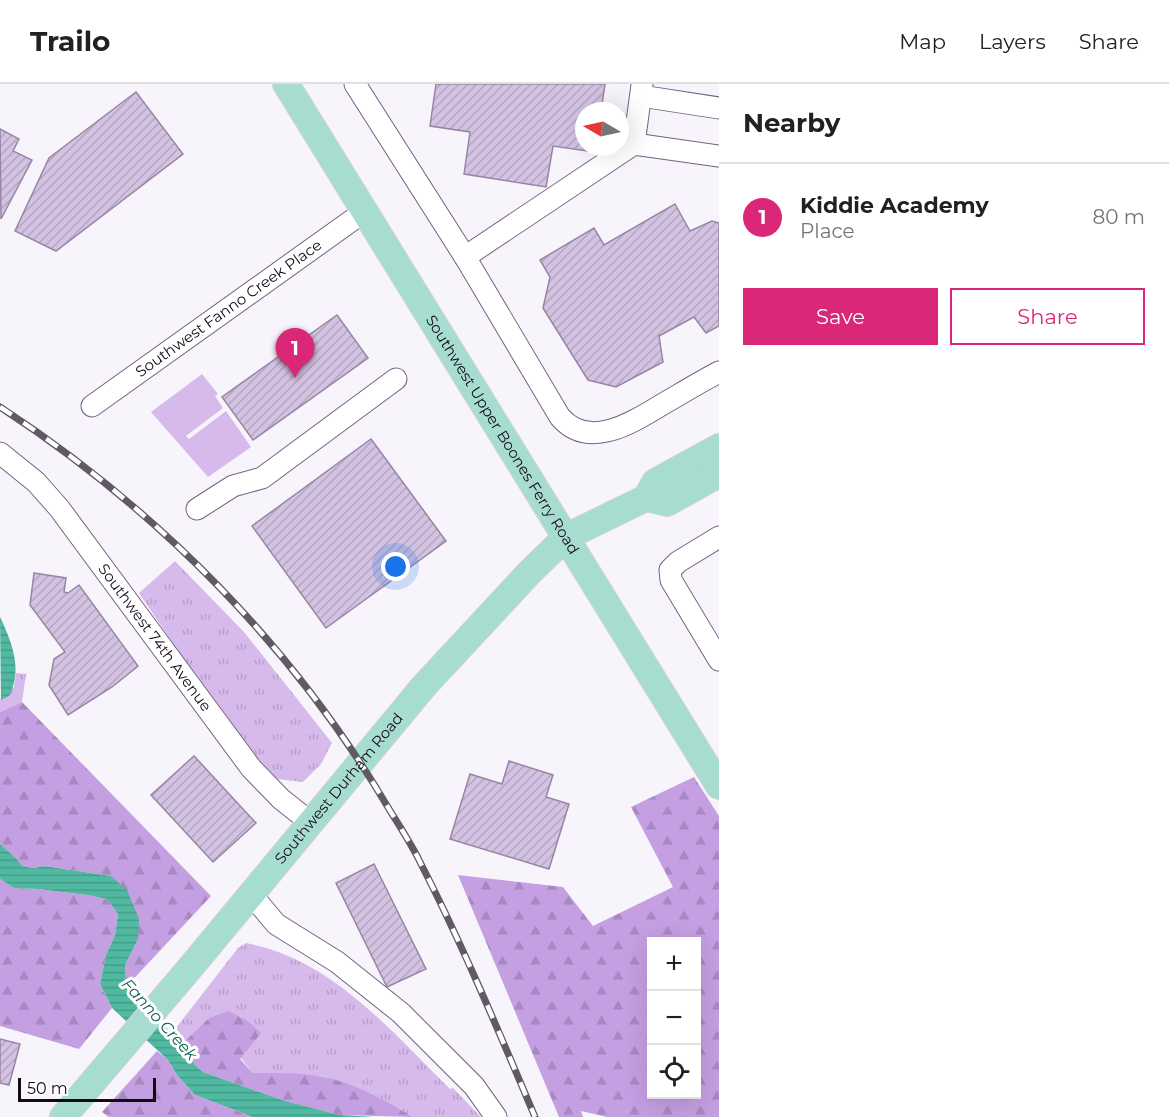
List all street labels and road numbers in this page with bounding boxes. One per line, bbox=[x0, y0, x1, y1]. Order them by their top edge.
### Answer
street label: Southwest Fanno Creek Place bbox=[132, 235, 325, 381]
street label: Southwest Upper Boones Ferry Road bbox=[422, 311, 584, 557]
street label: Southwest 74th Avenue bbox=[94, 560, 216, 715]
street label: Southwest Durham Road bbox=[270, 709, 407, 868]

